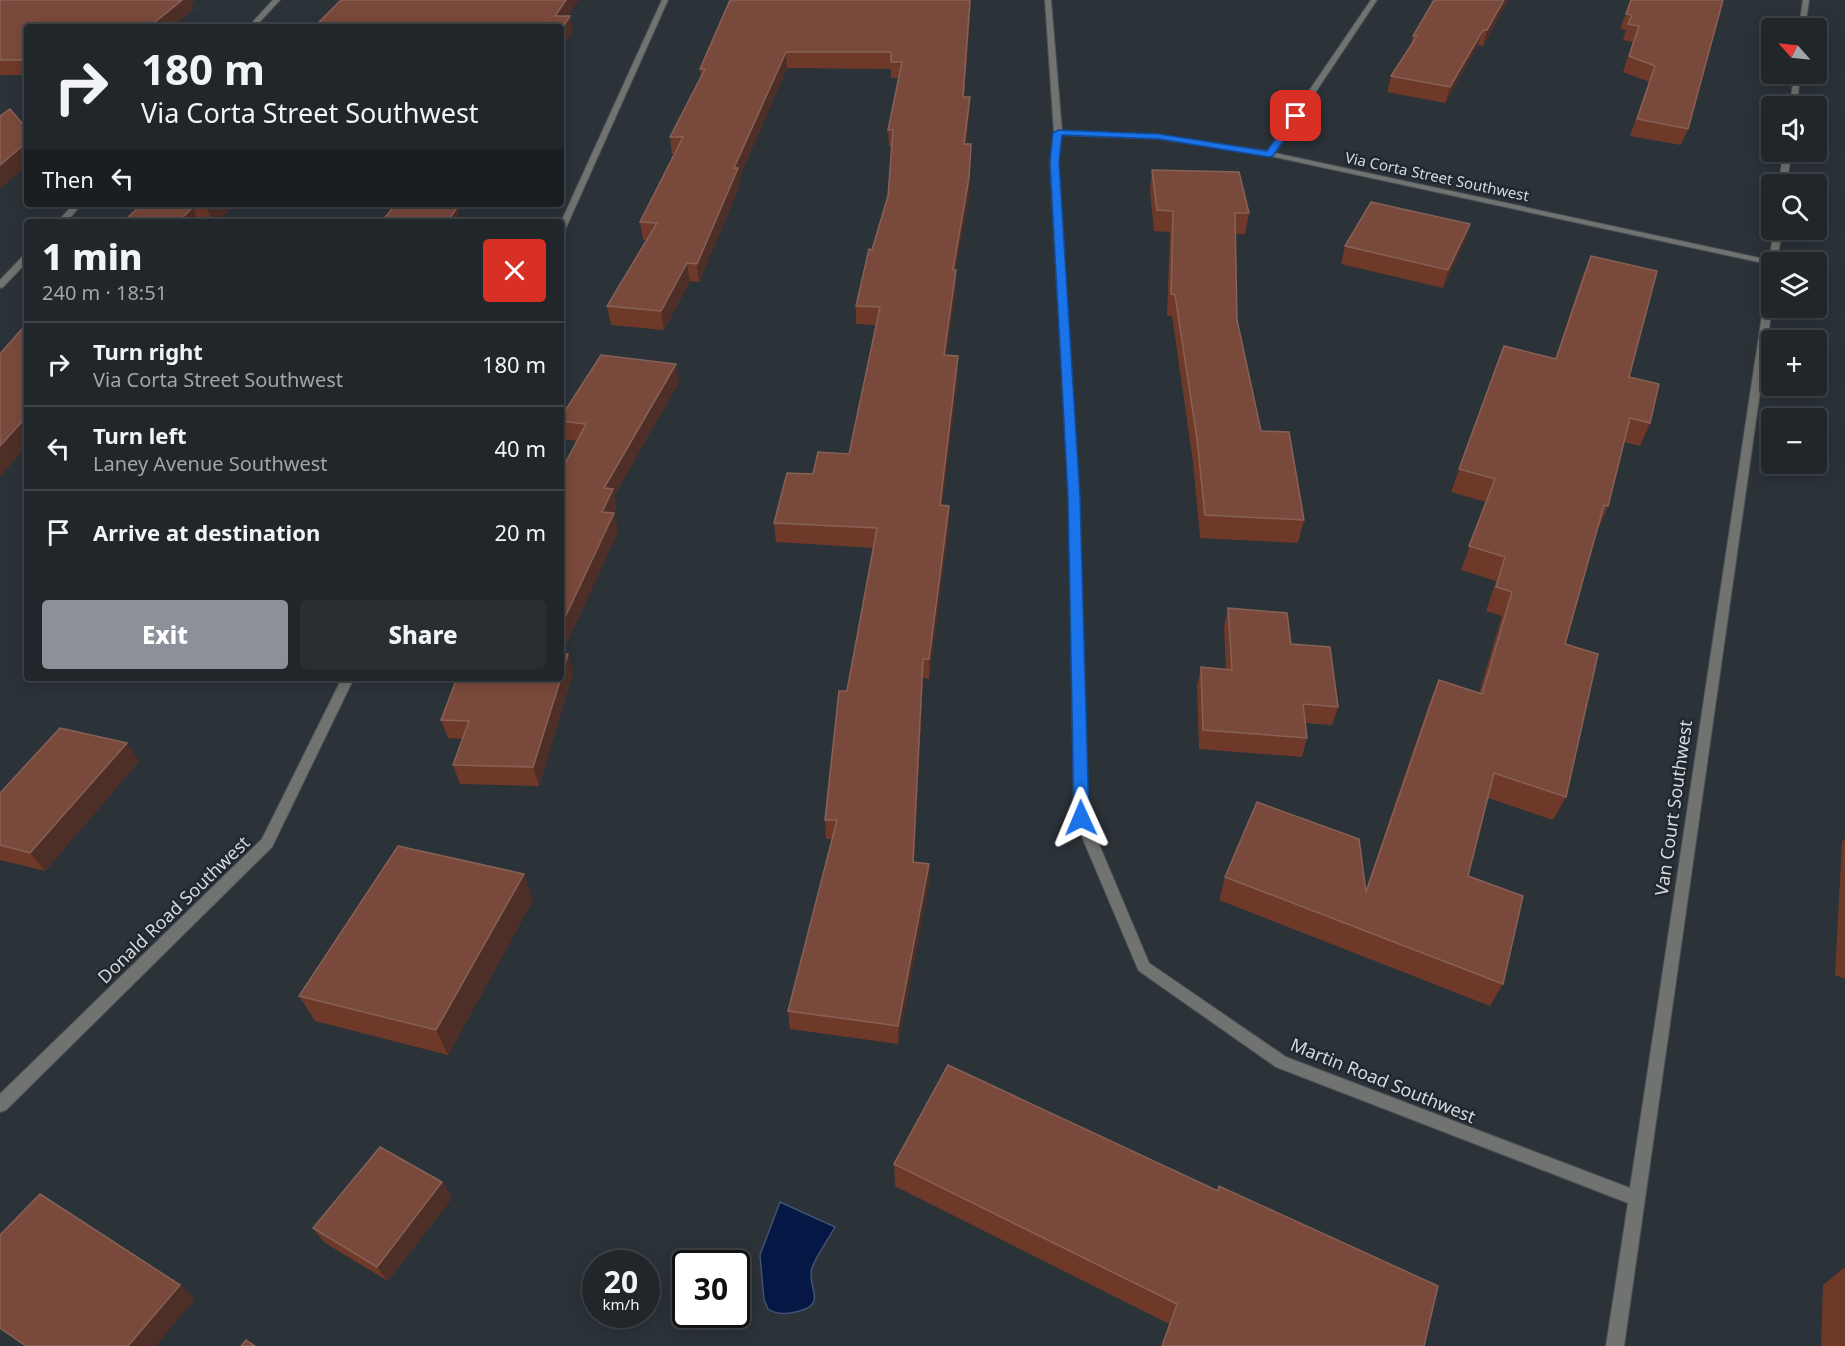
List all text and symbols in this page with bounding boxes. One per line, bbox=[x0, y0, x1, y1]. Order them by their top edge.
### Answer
north arrow bbox=[1761, 18, 1827, 84]
map controls bbox=[1761, 18, 1827, 474]
text: 180 m bbox=[141, 40, 265, 97]
icon: right bbox=[42, 48, 120, 126]
pin bbox=[1270, 90, 1321, 141]
text: Via Corta Street Southwest bbox=[141, 94, 479, 131]
button: sound bbox=[1761, 96, 1827, 162]
icon: arrive bbox=[1279, 99, 1312, 132]
street label: Via Corta Street Southwest bbox=[1343, 147, 1532, 205]
icon: left bbox=[106, 162, 139, 195]
text: Then bbox=[42, 164, 94, 194]
button: search bbox=[1761, 174, 1827, 240]
text: 1 min bbox=[42, 232, 143, 281]
button: close bbox=[483, 239, 546, 302]
button: layers bbox=[1761, 252, 1827, 318]
text: 240 m · 18:51 bbox=[42, 279, 167, 306]
button: + bbox=[1761, 330, 1827, 396]
text: Turn right bbox=[93, 336, 203, 366]
icon: right bbox=[42, 348, 75, 381]
text: 180 m bbox=[482, 349, 546, 379]
text: Via Corta Street Southwest bbox=[93, 366, 343, 393]
button: − bbox=[1761, 408, 1827, 474]
text: Turn left bbox=[93, 420, 187, 450]
icon: left bbox=[42, 432, 75, 465]
text: 40 m bbox=[495, 433, 546, 463]
text: Laney Avenue Southwest bbox=[93, 450, 328, 477]
icon: arrive bbox=[42, 516, 75, 549]
text: Arrive at destination bbox=[93, 517, 320, 547]
text: 20 m bbox=[495, 517, 546, 547]
button: Exit bbox=[42, 600, 288, 669]
button: Share bbox=[300, 600, 546, 669]
street label: Van Court Southwest bbox=[1649, 718, 1697, 897]
position arrow bbox=[1049, 786, 1113, 850]
street label: Donald Road Southwest bbox=[92, 830, 255, 988]
street label: Martin Road Southwest bbox=[1287, 1032, 1480, 1128]
speed limit sign: 30 bbox=[672, 1250, 750, 1328]
text: 20 bbox=[604, 1261, 638, 1302]
text: km/h bbox=[603, 1294, 639, 1314]

